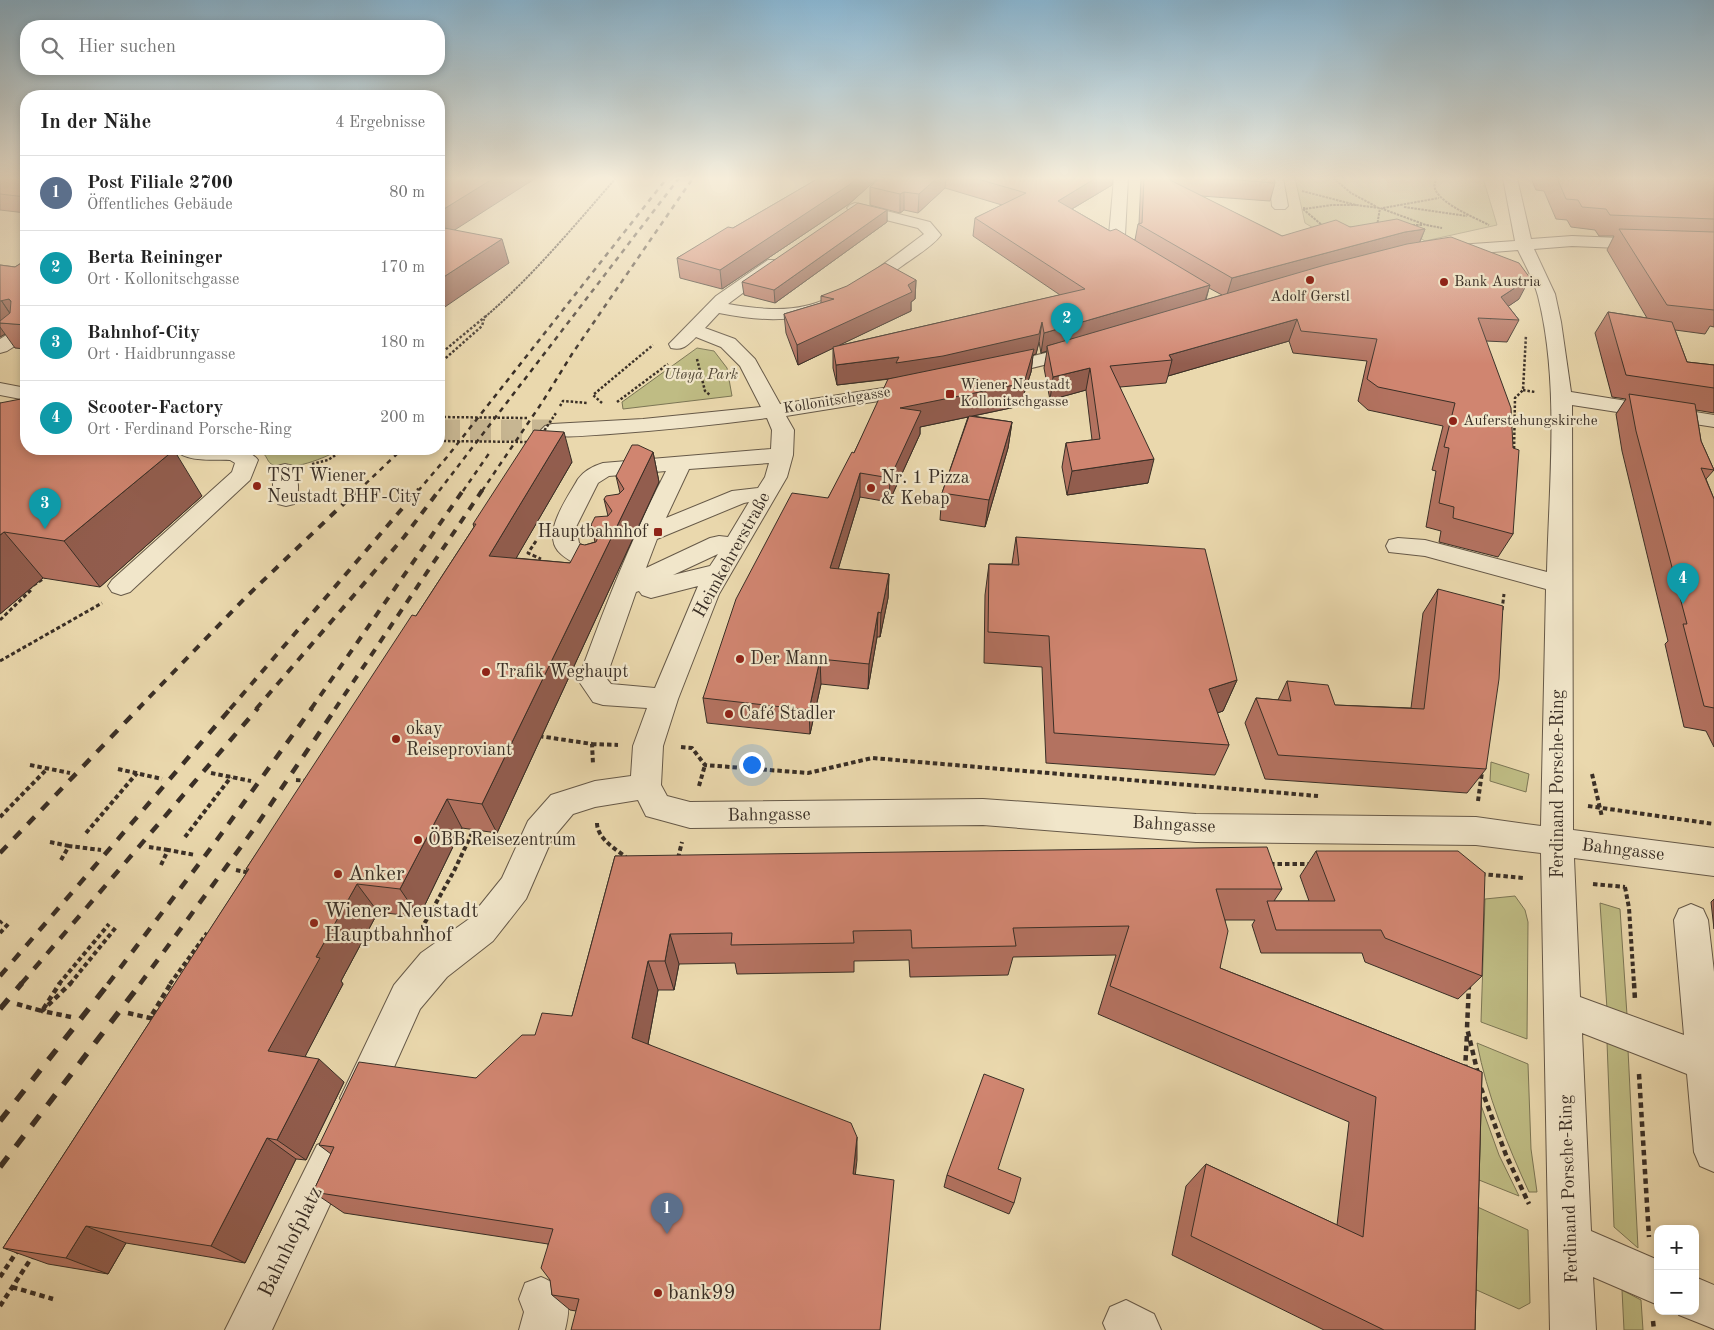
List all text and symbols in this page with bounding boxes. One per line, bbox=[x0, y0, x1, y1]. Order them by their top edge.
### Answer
search box bbox=[20, 20, 445, 75]
icon: search bbox=[38, 34, 66, 62]
text: Hier suchen bbox=[78, 38, 176, 57]
text: In der Nähe bbox=[40, 112, 151, 133]
text: 4 Ergebnisse bbox=[335, 115, 425, 131]
text: Post Filiale 2700 bbox=[87, 174, 233, 193]
text: 1 bbox=[51, 185, 61, 201]
text: 80 m bbox=[389, 185, 425, 201]
text: Öffentliches Gebäude bbox=[87, 197, 233, 213]
text: Berta Reininger bbox=[87, 249, 223, 268]
text: 2 bbox=[51, 260, 61, 276]
text: 170 m bbox=[380, 260, 425, 276]
text: Ort · Kollonitschgasse bbox=[87, 272, 239, 288]
marker: Adolf Gerstl bbox=[1304, 274, 1316, 286]
place label: Bank Austria bbox=[1454, 275, 1541, 290]
marker: Bank Austria bbox=[1438, 276, 1450, 288]
place label: Adolf Gerstl bbox=[1270, 290, 1350, 305]
pin: 2 bbox=[1051, 303, 1083, 344]
text: Bahnhof-City bbox=[87, 324, 200, 343]
text: 3 bbox=[51, 335, 61, 351]
text: 180 m bbox=[380, 335, 425, 351]
text: Ort · Haidbrunngasse bbox=[87, 347, 235, 363]
park label: Utøya Park bbox=[664, 368, 738, 383]
place label: Wiener Neustadt Kollonitschgasse bbox=[960, 378, 1070, 410]
street label: Kollonitschgasse bbox=[782, 385, 892, 417]
marker: Wiener Neustadt Kollonitschgasse bbox=[944, 388, 956, 400]
text: Scooter-Factory bbox=[87, 399, 223, 418]
text: 4 bbox=[51, 410, 61, 426]
text: 200 m bbox=[380, 410, 425, 426]
place label: Auferstehungskirche bbox=[1463, 414, 1598, 429]
marker: Auferstehungskirche bbox=[1447, 415, 1459, 427]
text: Ort · Ferdinand Porsche-Ring bbox=[87, 422, 292, 438]
place label: TST Wiener Neustadt BHF-City bbox=[267, 467, 421, 506]
place label: Nr. 1 Pizza & Kebap bbox=[881, 469, 970, 508]
marker: TST Wiener Neustadt BHF-City bbox=[251, 480, 263, 492]
marker: Nr. 1 Pizza & Kebap bbox=[865, 482, 877, 494]
pin: 3 bbox=[29, 488, 61, 529]
street label: Heimkehrerstraße bbox=[690, 489, 774, 621]
place label: Hauptbahnhof bbox=[537, 523, 649, 541]
marker: Hauptbahnhof bbox=[652, 526, 664, 538]
pin: 4 bbox=[1667, 563, 1699, 604]
place label: Der Mann bbox=[750, 650, 828, 668]
marker: Der Mann bbox=[734, 653, 746, 665]
place label: Trafik Weghaupt bbox=[496, 663, 628, 681]
marker: Trafik Weghaupt bbox=[480, 666, 492, 678]
street label: Ferdinand Porsche-Ring bbox=[1549, 689, 1567, 878]
place label: Café Stadler bbox=[739, 705, 836, 723]
marker: Café Stadler bbox=[723, 708, 735, 720]
place label: okay Reiseproviant bbox=[406, 720, 512, 759]
marker: okay Reiseproviant bbox=[390, 733, 402, 745]
your location bbox=[739, 752, 765, 778]
street label: Bahngasse bbox=[727, 805, 811, 825]
street label: Bahngasse bbox=[1132, 814, 1216, 836]
place label: ÖBB Reisezentrum bbox=[428, 827, 576, 849]
marker: ÖBB Reisezentrum bbox=[412, 834, 424, 846]
street label: Bahngasse bbox=[1581, 836, 1665, 864]
place label: Anker bbox=[348, 864, 405, 885]
marker: Anker bbox=[332, 868, 344, 880]
place label: Wiener Neustadt Hauptbahnhof bbox=[324, 901, 479, 946]
marker: Wiener Neustadt Hauptbahnhof bbox=[308, 917, 320, 929]
street label: Ferdinand Porsche-Ring bbox=[1557, 1094, 1581, 1284]
street label: Bahnhofplatz bbox=[255, 1184, 327, 1300]
pin: 1 bbox=[651, 1193, 683, 1234]
map controls bbox=[1654, 1225, 1699, 1315]
button: + bbox=[1654, 1225, 1699, 1270]
button: − bbox=[1654, 1270, 1699, 1315]
place label: bank99 bbox=[668, 1283, 736, 1304]
marker: bank99 bbox=[652, 1287, 664, 1299]

